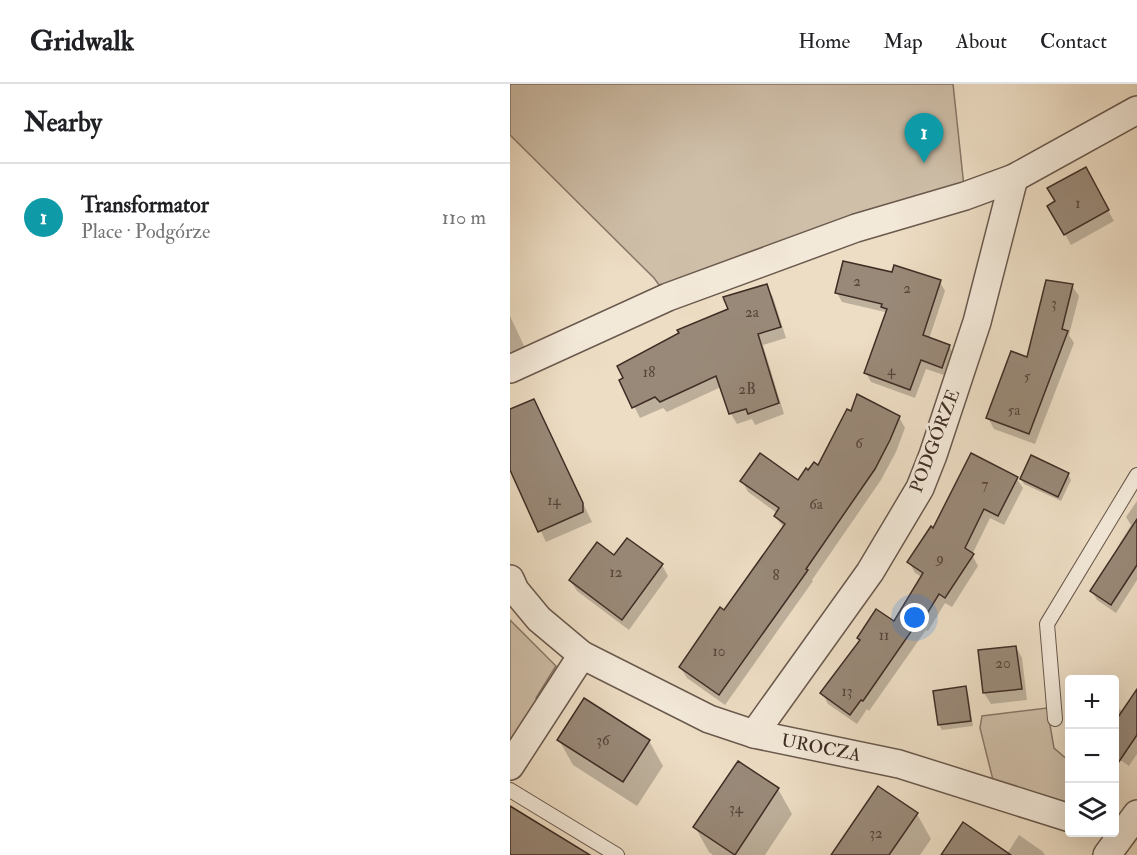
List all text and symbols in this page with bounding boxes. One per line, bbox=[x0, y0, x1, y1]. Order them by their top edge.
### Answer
text: Gridwalk bbox=[30, 24, 134, 59]
text: Home bbox=[798, 28, 850, 55]
text: Map bbox=[883, 28, 923, 55]
text: About bbox=[956, 28, 1007, 55]
text: Contact bbox=[1040, 28, 1107, 55]
text: Nearby bbox=[24, 107, 102, 139]
pin: 1 bbox=[904, 113, 944, 163]
text: Transformator bbox=[81, 191, 209, 219]
house number: 1 bbox=[1075, 194, 1081, 213]
text: 1 bbox=[40, 205, 47, 230]
text: 110 m bbox=[442, 205, 486, 230]
text: Place · Podgórze bbox=[81, 219, 210, 244]
house number: 2 bbox=[853, 272, 861, 291]
house number: 2 bbox=[903, 279, 911, 298]
house number: 3 bbox=[1051, 294, 1057, 313]
house number: 2a bbox=[745, 303, 760, 322]
house number: 4 bbox=[887, 361, 896, 380]
house number: 18 bbox=[643, 363, 655, 382]
house number: 5 bbox=[1024, 367, 1031, 386]
house number: 2B bbox=[738, 380, 756, 399]
street label: PODGÓRZE bbox=[905, 386, 965, 496]
house number: 5a bbox=[1008, 401, 1021, 420]
house number: 6 bbox=[855, 434, 864, 453]
house number: 7 bbox=[982, 475, 989, 494]
house number: 14 bbox=[547, 491, 562, 510]
house number: 6a bbox=[809, 495, 824, 514]
house number: 9 bbox=[935, 549, 944, 568]
house number: 12 bbox=[610, 563, 623, 582]
house number: 8 bbox=[772, 566, 780, 585]
your location bbox=[900, 603, 929, 632]
house number: 11 bbox=[879, 626, 889, 645]
house number: 10 bbox=[713, 642, 725, 661]
house number: 20 bbox=[995, 654, 1011, 673]
map controls bbox=[1065, 675, 1119, 837]
button: + bbox=[1065, 675, 1119, 729]
house number: 13 bbox=[841, 682, 853, 701]
street label: UROCZA bbox=[779, 729, 863, 767]
button: − bbox=[1065, 729, 1119, 783]
house number: 36 bbox=[596, 731, 611, 750]
button: layers bbox=[1065, 783, 1119, 837]
house number: 34 bbox=[729, 799, 744, 818]
house number: 32 bbox=[869, 824, 883, 843]

